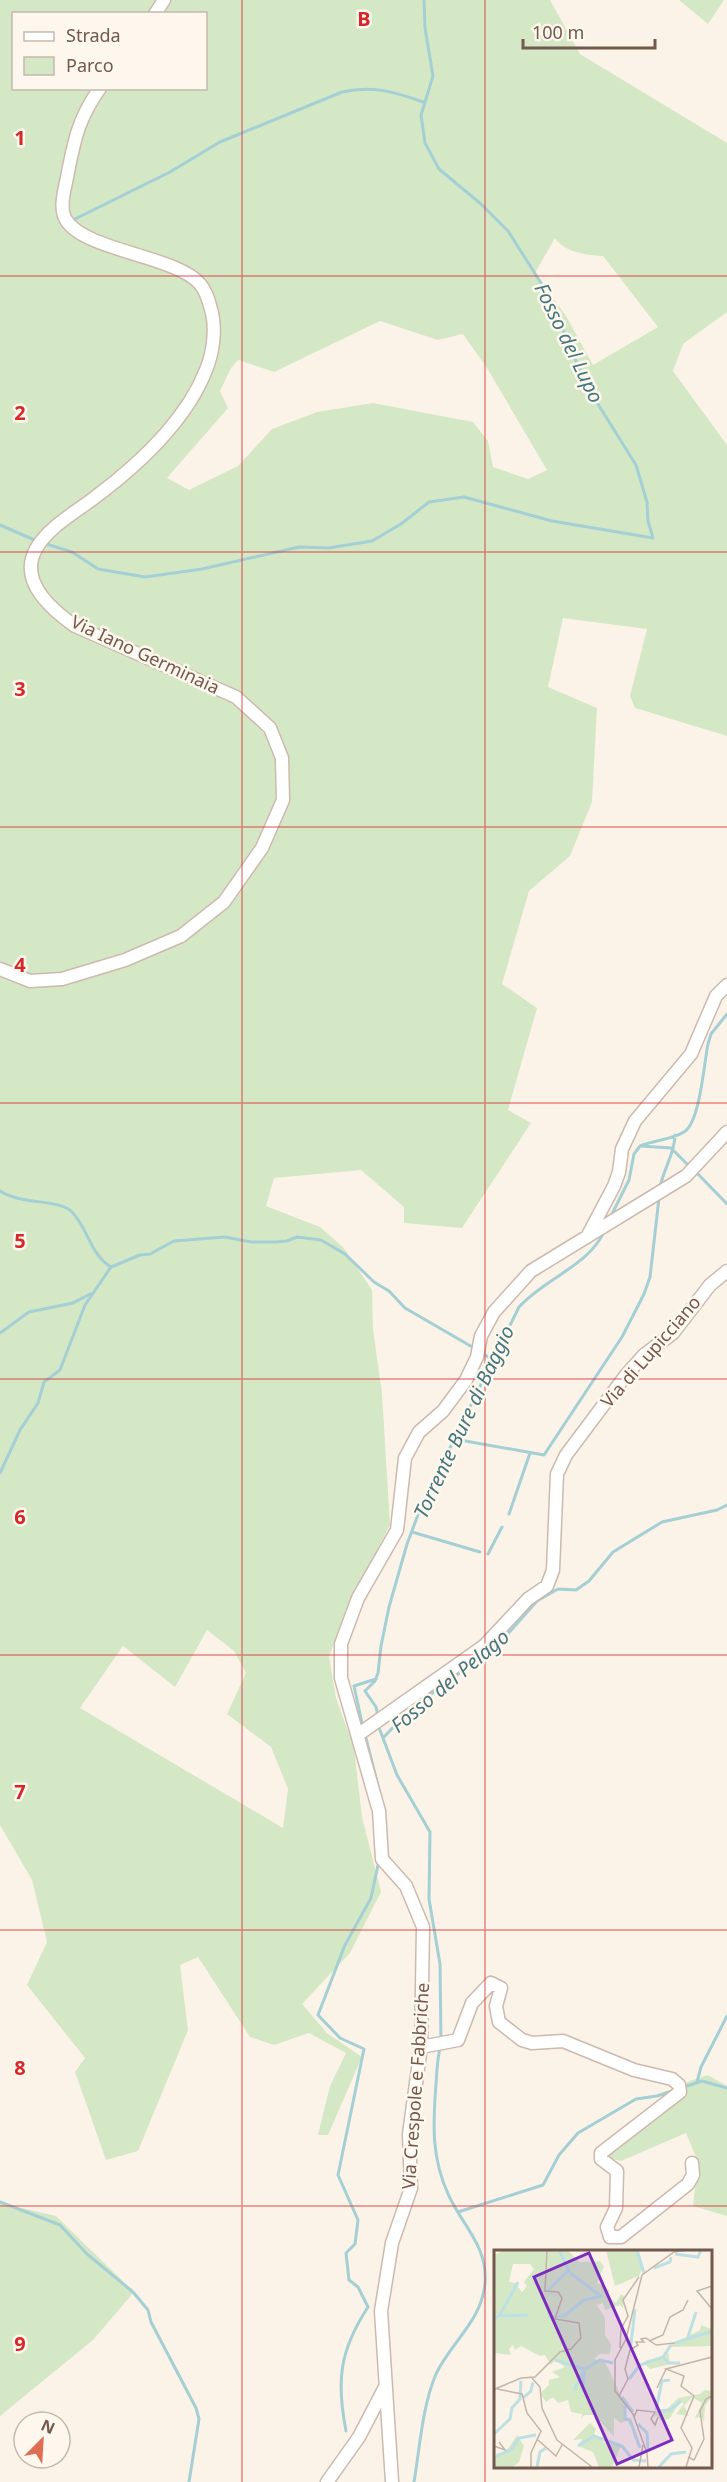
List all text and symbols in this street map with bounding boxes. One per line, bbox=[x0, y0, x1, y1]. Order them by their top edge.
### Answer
text: B bbox=[357, 5, 371, 32]
legend bbox=[12, 12, 207, 90]
scale bar bbox=[523, 12, 655, 50]
text: 100 m bbox=[532, 20, 584, 44]
text: Strada bbox=[66, 23, 121, 47]
text: Parco bbox=[66, 53, 114, 77]
text: 1 bbox=[14, 124, 26, 151]
water label: Fosso del Lupo bbox=[529, 278, 610, 407]
text: 2 bbox=[14, 399, 26, 426]
street label: Via Iano Germinaia bbox=[67, 609, 224, 699]
text: 3 bbox=[14, 675, 26, 702]
text: 4 bbox=[14, 951, 26, 978]
text: 5 bbox=[14, 1227, 26, 1254]
street label: Via di Lupicciano bbox=[595, 1290, 706, 1412]
water label: Torrente Bure di Baggio bbox=[407, 1321, 520, 1523]
text: 6 bbox=[14, 1503, 26, 1530]
water label: Fosso del Pelago bbox=[385, 1623, 515, 1738]
text: 7 bbox=[14, 1778, 26, 1805]
street label: Via Crespole e Fabbriche bbox=[396, 1982, 434, 2190]
text: 8 bbox=[14, 2054, 26, 2081]
inset map bbox=[494, 2250, 712, 2467]
text: 9 bbox=[14, 2330, 26, 2357]
north arrow bbox=[12, 2410, 72, 2470]
text: N bbox=[38, 2414, 59, 2439]

